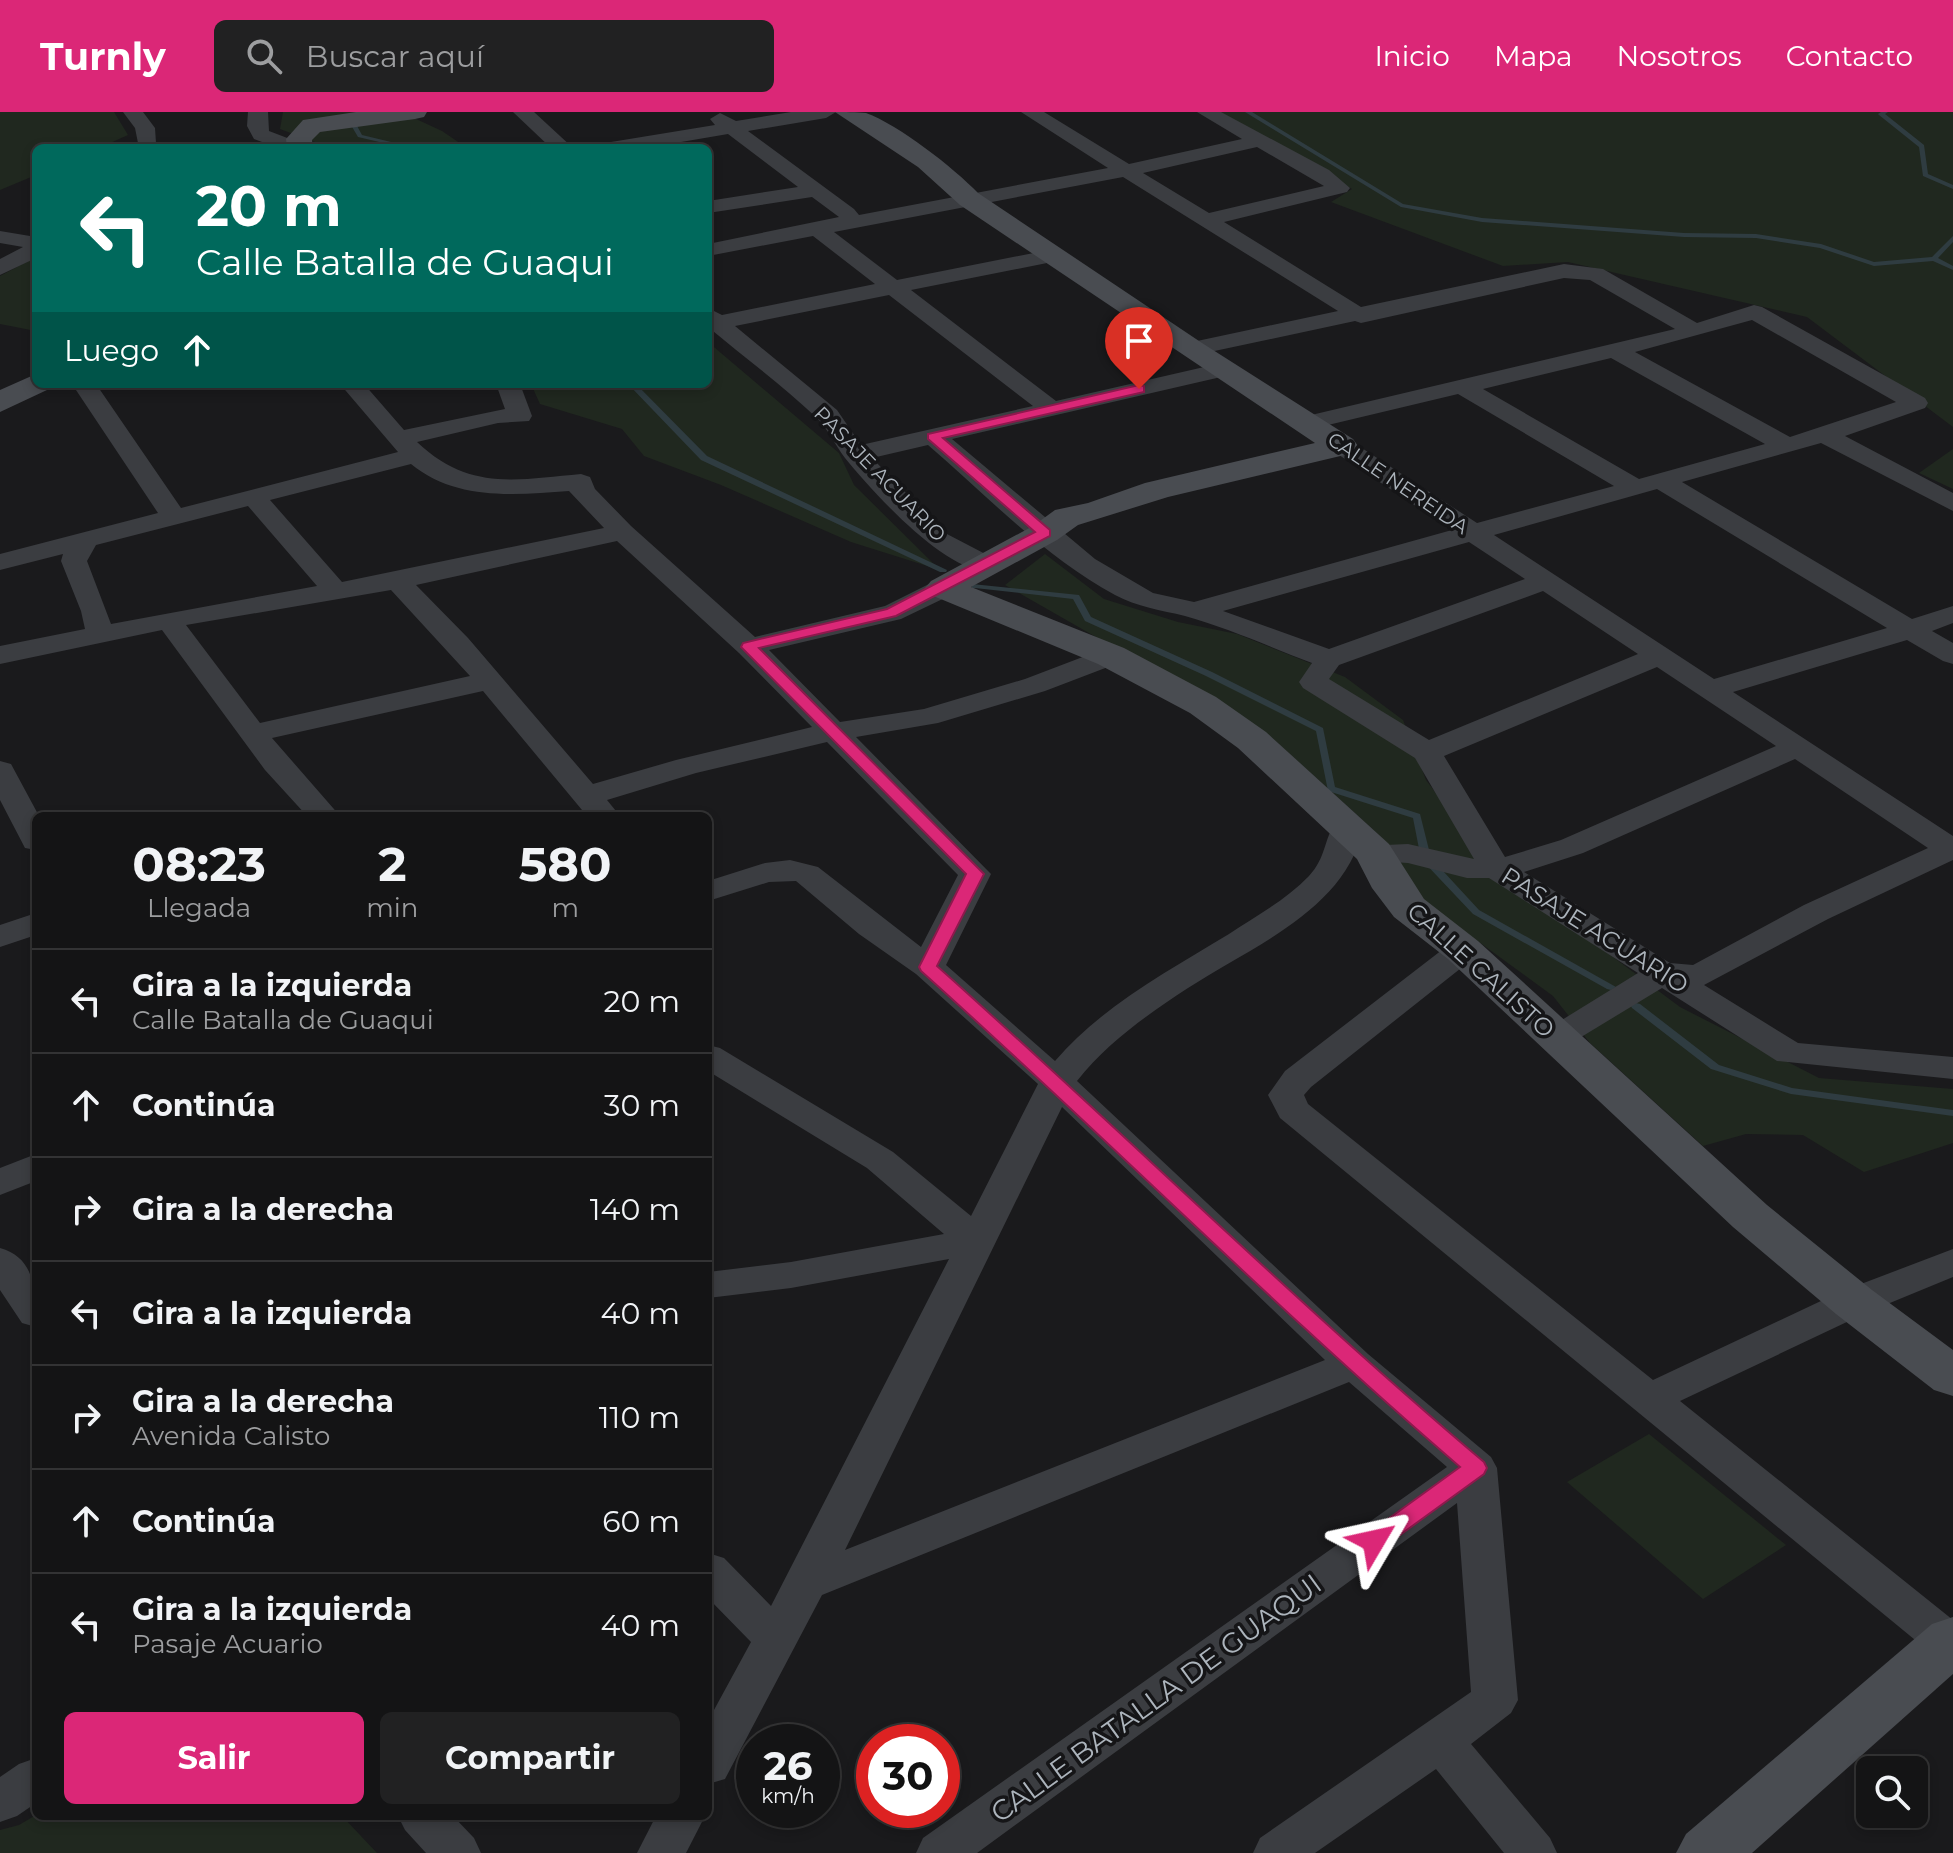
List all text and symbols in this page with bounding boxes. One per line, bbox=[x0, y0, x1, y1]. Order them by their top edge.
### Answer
search box bbox=[214, 20, 774, 92]
text: Turnly bbox=[40, 33, 166, 80]
icon: search bbox=[242, 34, 286, 78]
text: Buscar aquí bbox=[306, 38, 484, 75]
text: Inicio bbox=[1374, 39, 1450, 73]
text: Mapa bbox=[1494, 39, 1573, 73]
text: Nosotros bbox=[1617, 39, 1742, 73]
text: Contacto bbox=[1786, 39, 1913, 73]
text: 20 m bbox=[196, 172, 342, 240]
icon: left bbox=[64, 176, 168, 280]
text: Calle Batalla de Guaqui bbox=[196, 240, 614, 284]
pin bbox=[1105, 307, 1173, 389]
icon: arrive bbox=[1117, 319, 1161, 363]
icon: ahead bbox=[175, 328, 219, 372]
text: Luego bbox=[64, 332, 159, 369]
street label: PASAJE ACUARIO bbox=[809, 401, 951, 547]
street label: CALLE NEREIDA bbox=[1323, 427, 1473, 539]
text: 08:23 bbox=[132, 835, 266, 893]
text: 2 bbox=[378, 835, 407, 893]
text: 580 bbox=[519, 835, 612, 893]
street label: PASAJE ACUARIO bbox=[1496, 861, 1694, 999]
text: Llegada bbox=[147, 892, 251, 924]
text: min bbox=[366, 892, 418, 924]
text: m bbox=[551, 892, 579, 924]
street label: CALLE CALISTO bbox=[1402, 896, 1560, 1044]
text: Gira a la izquierda bbox=[132, 967, 412, 1004]
icon: left bbox=[64, 979, 108, 1023]
text: 20 m bbox=[603, 983, 680, 1020]
text: Calle Batalla de Guaqui bbox=[132, 1004, 434, 1036]
icon: ahead bbox=[64, 1083, 108, 1127]
text: Continúa bbox=[132, 1087, 275, 1124]
text: 30 m bbox=[604, 1087, 680, 1124]
icon: right bbox=[64, 1187, 108, 1231]
text: Gira a la derecha bbox=[132, 1191, 394, 1228]
text: 140 m bbox=[590, 1191, 680, 1228]
icon: left bbox=[64, 1291, 108, 1335]
text: Gira a la izquierda bbox=[132, 1295, 412, 1332]
text: 40 m bbox=[601, 1295, 680, 1332]
text: Gira a la derecha bbox=[132, 1383, 394, 1420]
icon: right bbox=[64, 1395, 108, 1439]
text: 110 m bbox=[599, 1399, 680, 1436]
text: Avenida Calisto bbox=[132, 1420, 330, 1452]
icon: ahead bbox=[64, 1499, 108, 1543]
position arrow bbox=[1332, 1499, 1416, 1583]
text: Continúa bbox=[132, 1503, 275, 1540]
text: 60 m bbox=[602, 1503, 680, 1540]
street label: CALLE BATALLA DE GUAQUI bbox=[984, 1566, 1328, 1830]
text: Gira a la izquierda bbox=[132, 1591, 412, 1628]
icon: left bbox=[64, 1603, 108, 1647]
text: 40 m bbox=[601, 1607, 680, 1644]
text: Pasaje Acuario bbox=[132, 1628, 323, 1660]
button: Salir bbox=[64, 1712, 364, 1804]
button: Compartir bbox=[380, 1712, 680, 1804]
speed limit sign: 30 bbox=[856, 1724, 960, 1828]
text: 26 bbox=[763, 1741, 813, 1790]
map controls bbox=[1856, 1756, 1928, 1828]
button: search bbox=[1856, 1756, 1928, 1828]
text: km/h bbox=[761, 1784, 815, 1808]

